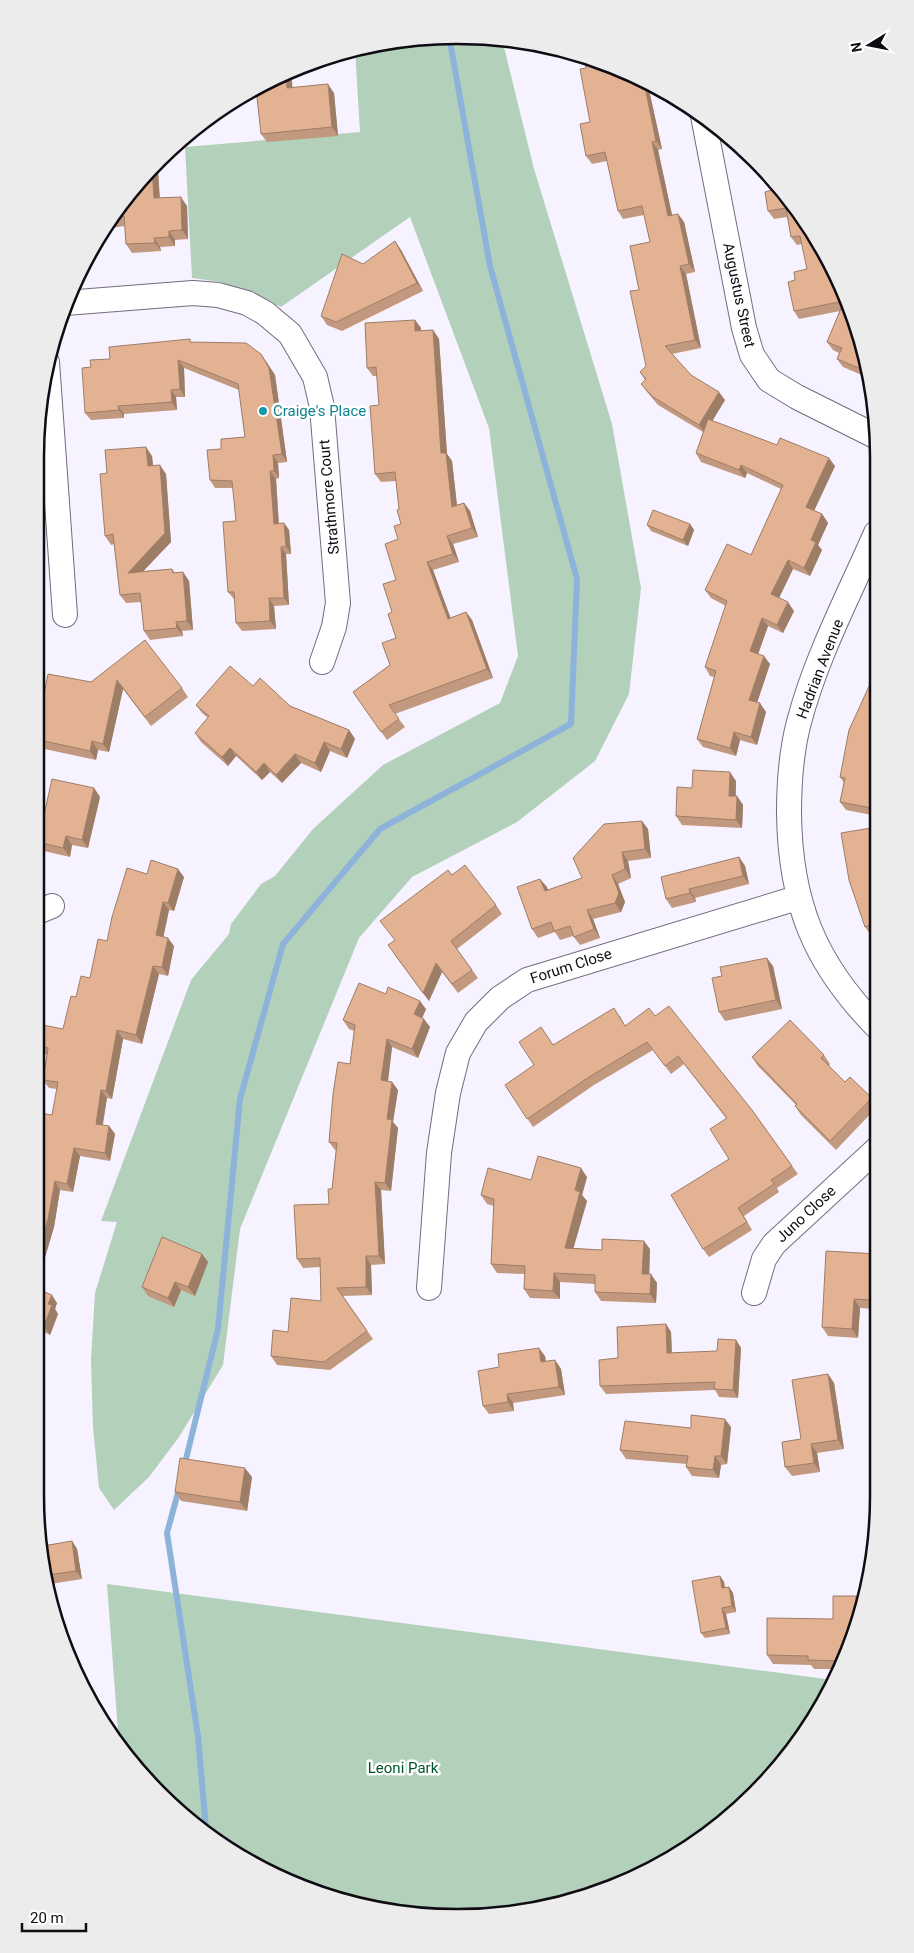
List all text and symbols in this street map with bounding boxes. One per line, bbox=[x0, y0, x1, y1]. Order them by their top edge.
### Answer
north arrow bbox=[844, 20, 894, 70]
text: N bbox=[847, 41, 865, 54]
street label: Augustus Street bbox=[719, 241, 759, 349]
place label: Craige's Place bbox=[273, 402, 366, 420]
marker: Craige's Place bbox=[257, 405, 269, 417]
street label: Strathmore Court bbox=[315, 439, 343, 555]
street label: Hadrian Avenue bbox=[793, 617, 847, 721]
street label: Forum Close bbox=[528, 944, 614, 988]
street label: Juno Close bbox=[773, 1182, 840, 1246]
park label: Leoni Park bbox=[368, 1759, 439, 1777]
scale bar bbox=[22, 1900, 86, 1932]
text: 20 m bbox=[30, 1909, 64, 1927]

